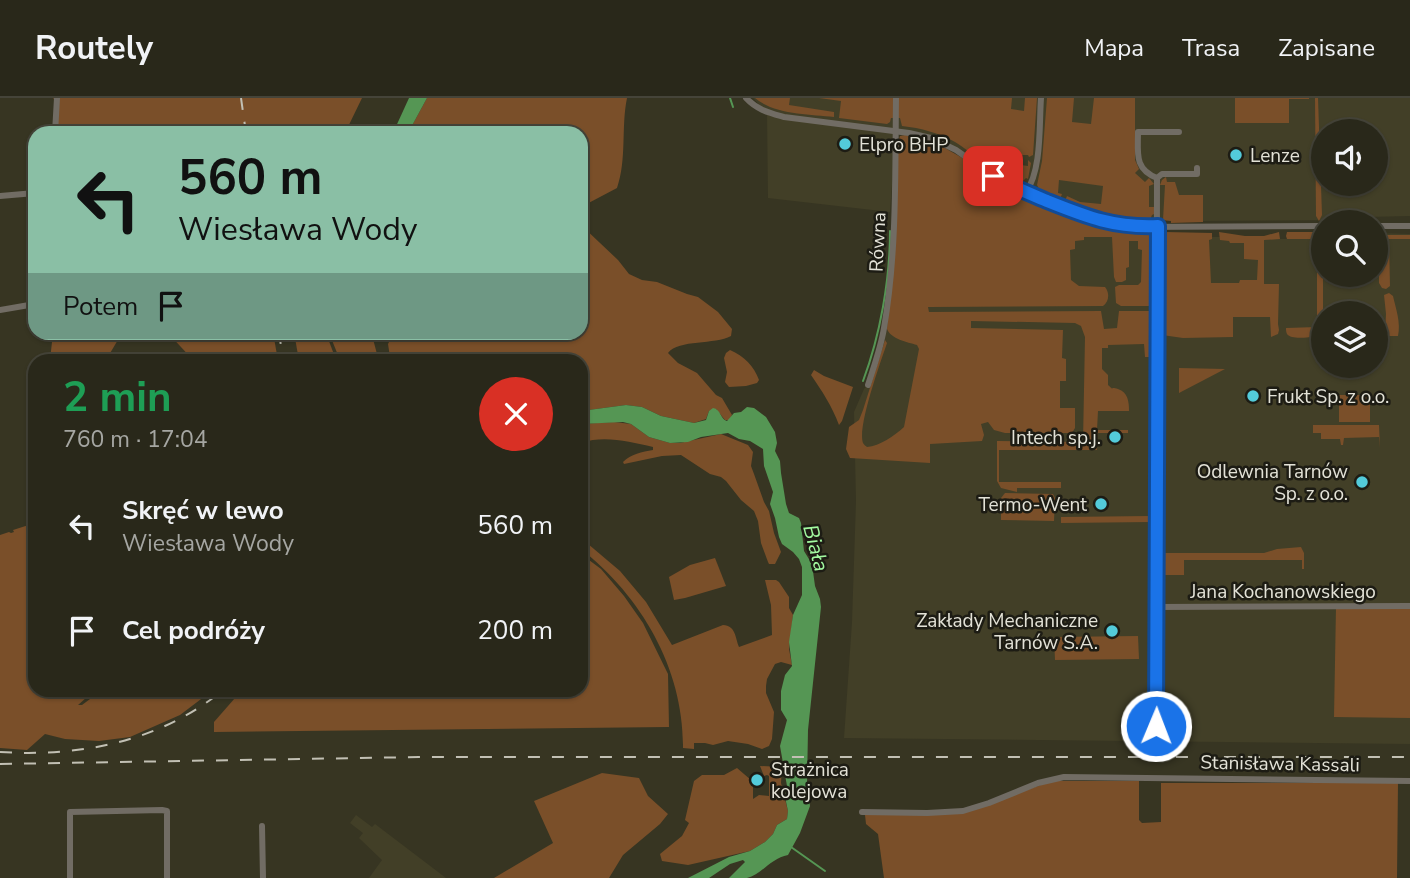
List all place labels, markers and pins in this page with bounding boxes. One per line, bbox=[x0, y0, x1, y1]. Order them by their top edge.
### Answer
place label: Elpro BHP bbox=[859, 132, 948, 158]
marker: Elpro BHP bbox=[837, 136, 853, 152]
place label: Lenze bbox=[1250, 143, 1300, 169]
pin bbox=[963, 146, 1023, 206]
marker: Lenze bbox=[1228, 147, 1244, 163]
place label: Frukt Sp. z o.o. bbox=[1267, 384, 1389, 410]
marker: Frukt Sp. z o.o. bbox=[1245, 388, 1261, 404]
place label: Intech sp.j. bbox=[1011, 425, 1101, 451]
marker: Intech sp.j. bbox=[1107, 429, 1123, 445]
place label: Odlewnia Tarnów Sp. z o.o. bbox=[1197, 459, 1348, 507]
marker: Odlewnia Tarnów Sp. z o.o. bbox=[1354, 474, 1370, 490]
place label: Termo-Went bbox=[978, 492, 1087, 518]
marker: Termo-Went bbox=[1093, 496, 1109, 512]
place label: Zakłady Mechaniczne Tarnów S.A. bbox=[916, 608, 1098, 656]
marker: Zakłady Mechaniczne Tarnów S.A. bbox=[1104, 623, 1120, 639]
place label: Strażnica kolejowa bbox=[771, 757, 849, 805]
marker: Strażnica kolejowa bbox=[749, 772, 765, 788]

